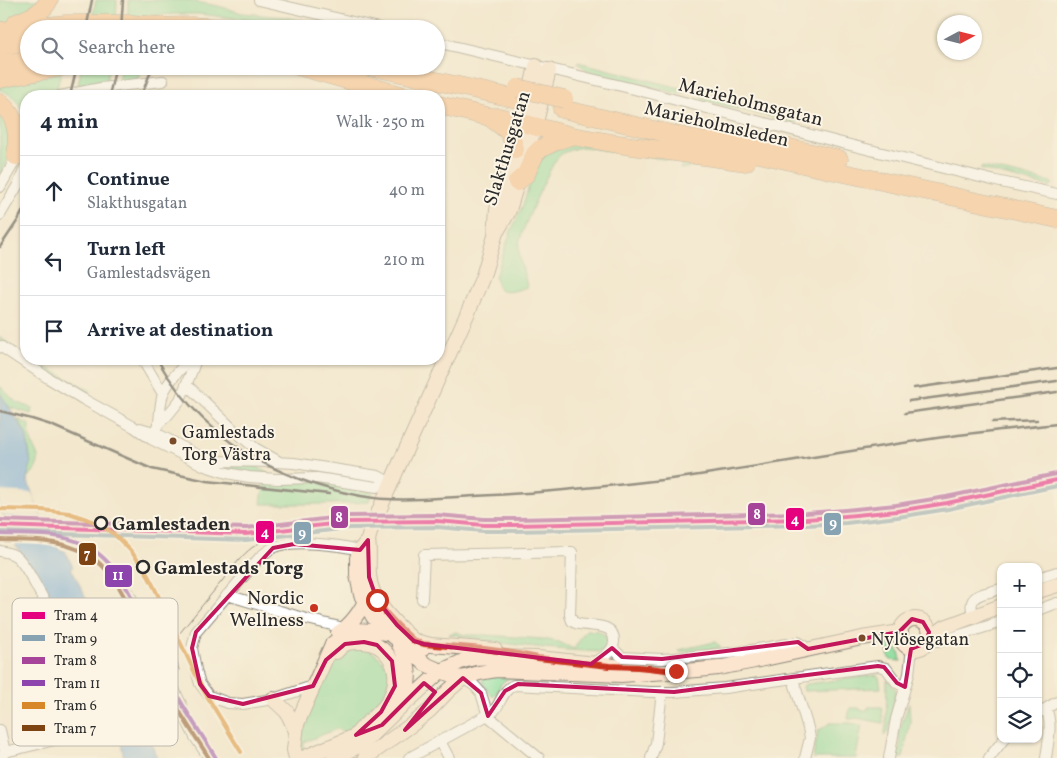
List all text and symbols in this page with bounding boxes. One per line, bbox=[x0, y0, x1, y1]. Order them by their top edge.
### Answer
north arrow bbox=[937, 15, 982, 60]
search box bbox=[20, 20, 445, 75]
icon: search bbox=[38, 34, 66, 62]
text: Search here bbox=[78, 35, 175, 61]
street label: Marieholmsgatan bbox=[676, 72, 826, 133]
street label: Slakthusgatan bbox=[478, 88, 538, 209]
street label: Marieholmsleden bbox=[642, 96, 791, 154]
text: 4 min bbox=[40, 108, 99, 137]
text: Walk · 250 m bbox=[336, 112, 425, 134]
text: Continue bbox=[87, 167, 170, 193]
icon: ahead bbox=[40, 177, 68, 205]
text: 40 m bbox=[389, 180, 425, 202]
text: Slakthusgatan bbox=[87, 193, 187, 215]
text: Turn left bbox=[87, 237, 166, 263]
icon: left bbox=[40, 247, 68, 275]
text: 210 m bbox=[383, 250, 425, 272]
text: Gamlestadsvägen bbox=[87, 263, 211, 285]
icon: arrive bbox=[40, 317, 68, 345]
text: Arrive at destination bbox=[87, 318, 273, 344]
place label: Gamlestads Torg Västra bbox=[182, 421, 275, 468]
marker: Gamlestads Torg Västra bbox=[168, 436, 178, 446]
line badge: 8 bbox=[747, 502, 766, 526]
line badge: 8 bbox=[330, 505, 349, 529]
text: 8 bbox=[753, 506, 761, 525]
line badge: 4 bbox=[785, 507, 805, 531]
text: 8 bbox=[335, 509, 343, 528]
text: 4 bbox=[791, 511, 800, 530]
place label: Gamlestaden bbox=[112, 512, 230, 538]
line badge: 9 bbox=[823, 512, 842, 536]
text: 9 bbox=[829, 515, 837, 534]
marker: Gamlestaden bbox=[94, 516, 108, 530]
line badge: 4 bbox=[255, 520, 275, 544]
line badge: 9 bbox=[293, 521, 312, 545]
text: 4 bbox=[261, 524, 270, 543]
text: 9 bbox=[298, 525, 306, 544]
line badge: 7 bbox=[78, 542, 97, 566]
text: 7 bbox=[84, 546, 91, 565]
place label: Gamlestads Torg bbox=[154, 556, 304, 582]
marker: Gamlestads Torg bbox=[136, 560, 150, 574]
map controls bbox=[997, 563, 1042, 743]
button: + bbox=[997, 563, 1042, 608]
line badge: 11 bbox=[104, 564, 133, 588]
text: 11 bbox=[112, 567, 124, 586]
place label: Nordic Wellness bbox=[229, 586, 304, 634]
route start bbox=[366, 589, 389, 612]
legend bbox=[12, 598, 178, 746]
marker: Nordic Wellness bbox=[308, 602, 320, 614]
text: Tram 4 bbox=[54, 607, 98, 626]
button: − bbox=[997, 608, 1042, 653]
place label: Nylösegatan bbox=[871, 628, 969, 653]
text: Tram 9 bbox=[54, 630, 97, 649]
marker: Nylösegatan bbox=[857, 633, 867, 643]
text: Tram 8 bbox=[54, 652, 97, 671]
button: locate bbox=[997, 653, 1042, 698]
route end bbox=[665, 660, 688, 683]
text: Tram 11 bbox=[54, 675, 101, 694]
text: Tram 6 bbox=[54, 697, 97, 716]
button: layers bbox=[997, 698, 1042, 743]
text: Tram 7 bbox=[54, 720, 97, 739]

